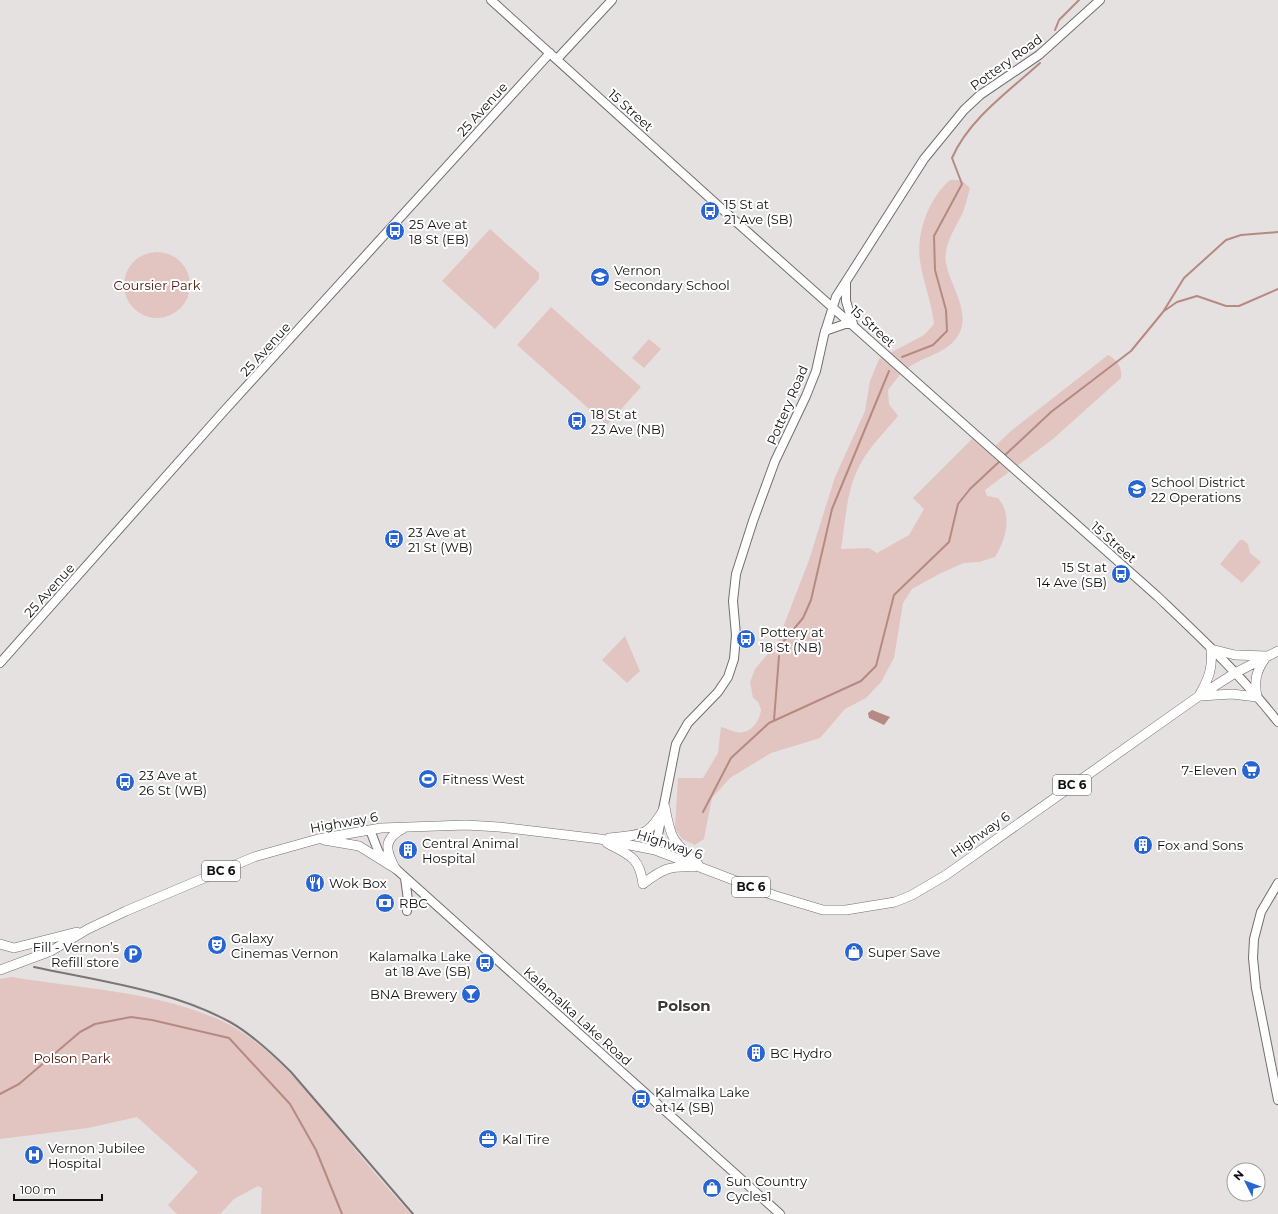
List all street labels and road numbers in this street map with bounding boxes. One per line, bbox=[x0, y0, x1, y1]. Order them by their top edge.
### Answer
street label: Pottery Road bbox=[967, 31, 1045, 93]
street label: 25 Avenue bbox=[454, 79, 511, 139]
street label: 15 Street bbox=[605, 86, 657, 134]
street label: 15 Street bbox=[847, 302, 899, 350]
street label: 25 Avenue bbox=[237, 319, 294, 379]
street label: Pottery Road bbox=[763, 363, 811, 447]
street label: 15 Street bbox=[1088, 518, 1140, 566]
street label: 25 Avenue bbox=[21, 560, 78, 620]
road number: BC 6 bbox=[1053, 775, 1091, 795]
street label: Highway 6 bbox=[309, 808, 379, 836]
street label: Highway 6 bbox=[947, 808, 1013, 860]
street label: Highway 6 bbox=[635, 826, 705, 862]
road number: BC 6 bbox=[202, 861, 240, 881]
road number: BC 6 bbox=[732, 877, 770, 897]
street label: Kalamalka Lake Road bbox=[521, 963, 635, 1069]

